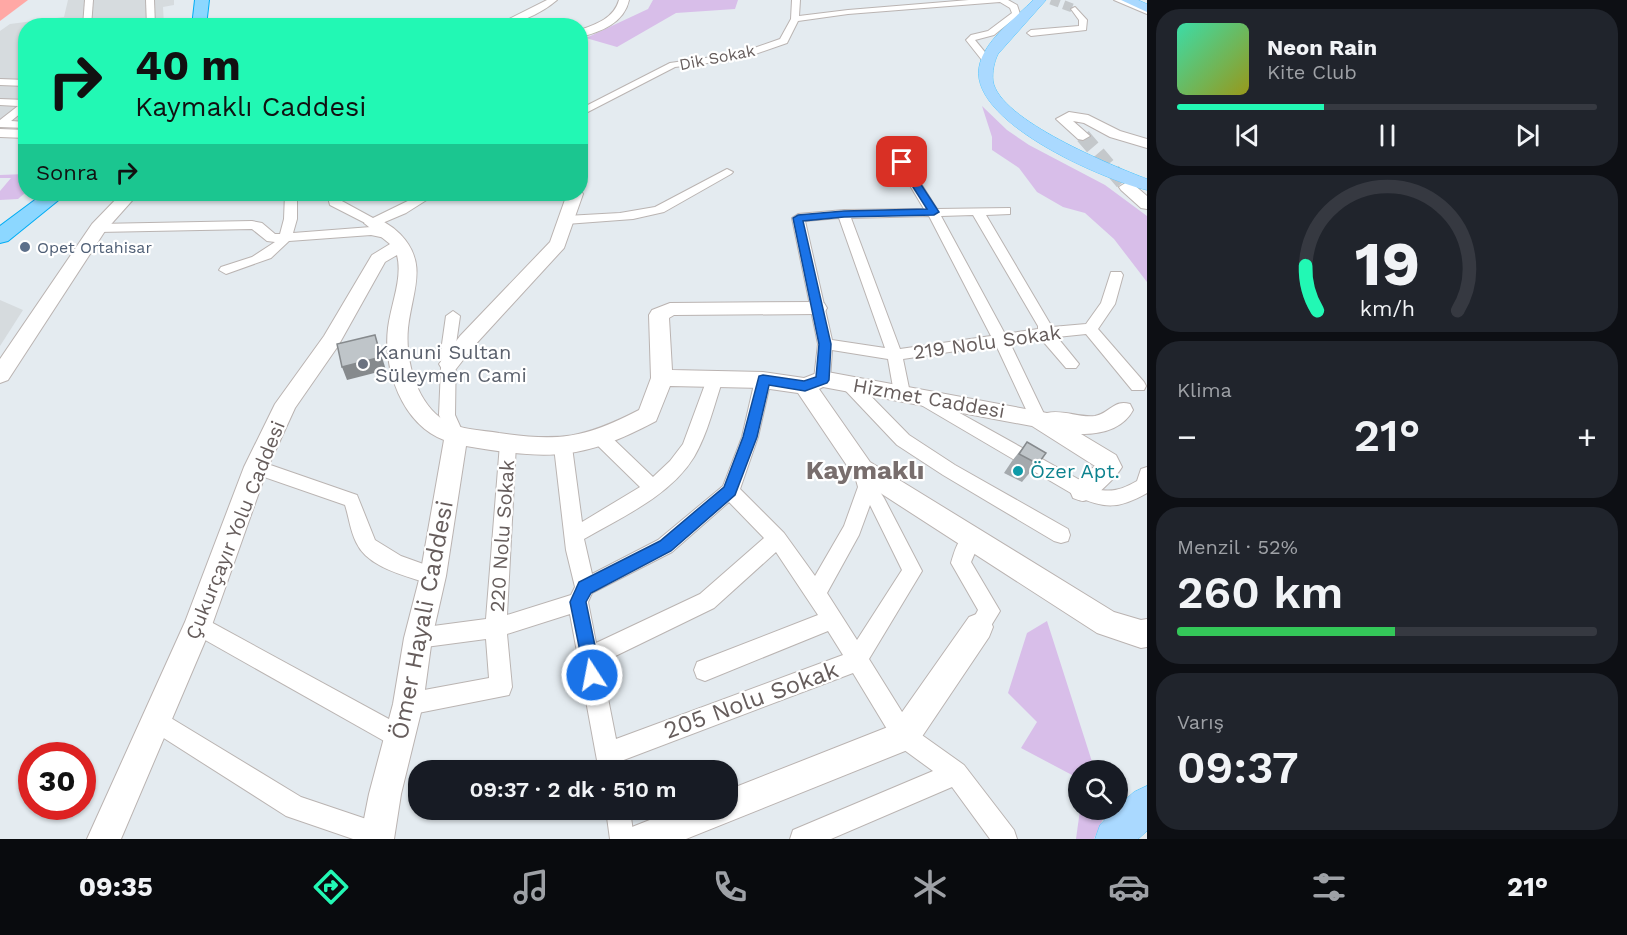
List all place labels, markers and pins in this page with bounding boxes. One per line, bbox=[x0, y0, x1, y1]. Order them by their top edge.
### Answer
pin bbox=[876, 136, 927, 187]
place label: Opet Ortahisar bbox=[37, 238, 152, 257]
marker: Opet Ortahisar bbox=[18, 240, 32, 254]
place label: Kanuni Sultan Süleymen Cami bbox=[375, 340, 527, 387]
marker: Kanuni Sultan Süleymen Cami bbox=[356, 357, 370, 371]
place label: Özer Apt. bbox=[1030, 459, 1120, 483]
marker: Özer Apt. bbox=[1011, 464, 1025, 478]

